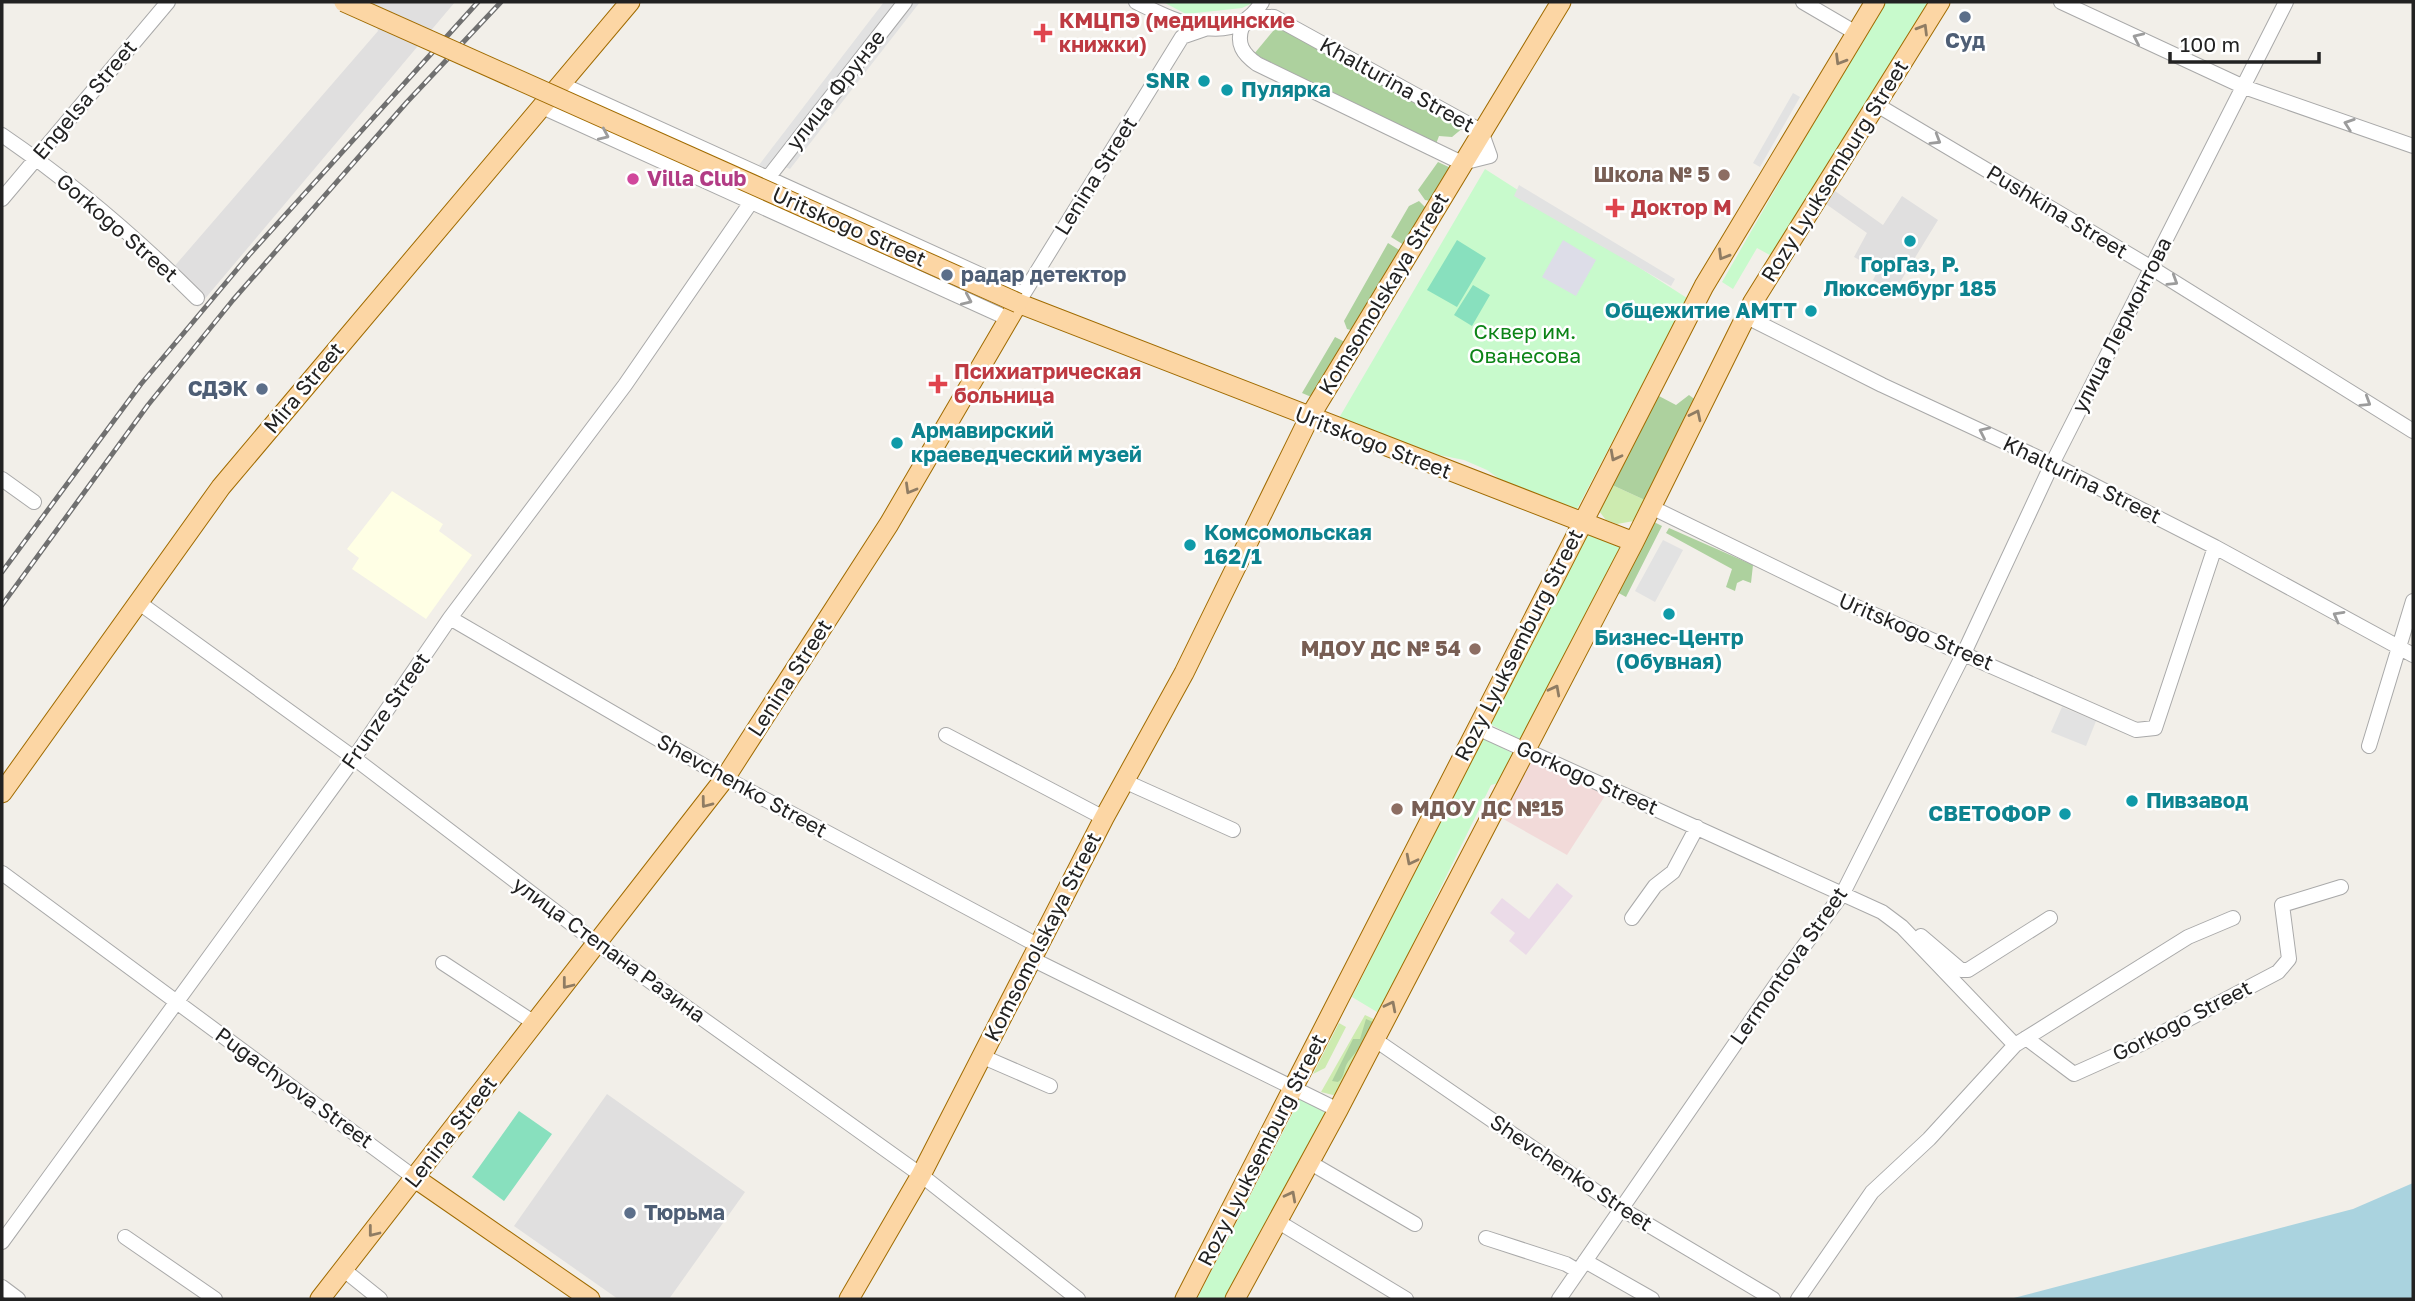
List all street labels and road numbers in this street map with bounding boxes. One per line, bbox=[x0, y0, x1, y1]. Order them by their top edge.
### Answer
street label: улица Фрунзе bbox=[780, 24, 890, 155]
street label: Khalturina Street bbox=[1316, 31, 1479, 137]
street label: Engelsa Street bbox=[27, 34, 142, 164]
street label: Rozy Lyuksemburg Street bbox=[1755, 55, 1913, 286]
street label: Lenina Street bbox=[1048, 111, 1142, 239]
street label: Pushkina Street bbox=[1982, 159, 2133, 264]
street label: Gorkogo Street bbox=[52, 167, 184, 287]
street label: Uritskogo Street bbox=[768, 181, 930, 272]
street label: Komsomolskaya Street bbox=[1312, 188, 1454, 399]
street label: улица Лермонтова bbox=[2066, 232, 2177, 417]
street label: Mira Street bbox=[258, 337, 349, 438]
street label: Uritskogo Street bbox=[1291, 400, 1455, 484]
street label: Khalturina Street bbox=[1999, 430, 2166, 529]
street label: Rozy Lyuksemburg Street bbox=[1448, 524, 1588, 765]
street label: Uritskogo Street bbox=[1835, 587, 1998, 675]
street label: Lenina Street bbox=[742, 614, 837, 741]
street label: Frunze Street bbox=[335, 647, 435, 774]
street label: Shevchenko Street bbox=[653, 728, 832, 843]
street label: Gorkogo Street bbox=[1512, 734, 1662, 820]
street label: Komsomolskaya Street bbox=[978, 827, 1106, 1046]
street label: улица Степана Разина bbox=[508, 871, 711, 1028]
street label: Lermontova Street bbox=[1724, 881, 1852, 1049]
street label: Gorkogo Street bbox=[2108, 974, 2255, 1066]
street label: Pugachyova Street bbox=[210, 1021, 379, 1153]
street label: Rozy Lyuksemburg Street bbox=[1191, 1029, 1331, 1270]
street label: Lenina Street bbox=[399, 1070, 502, 1192]
street label: Shevchenko Street bbox=[1485, 1108, 1658, 1236]

